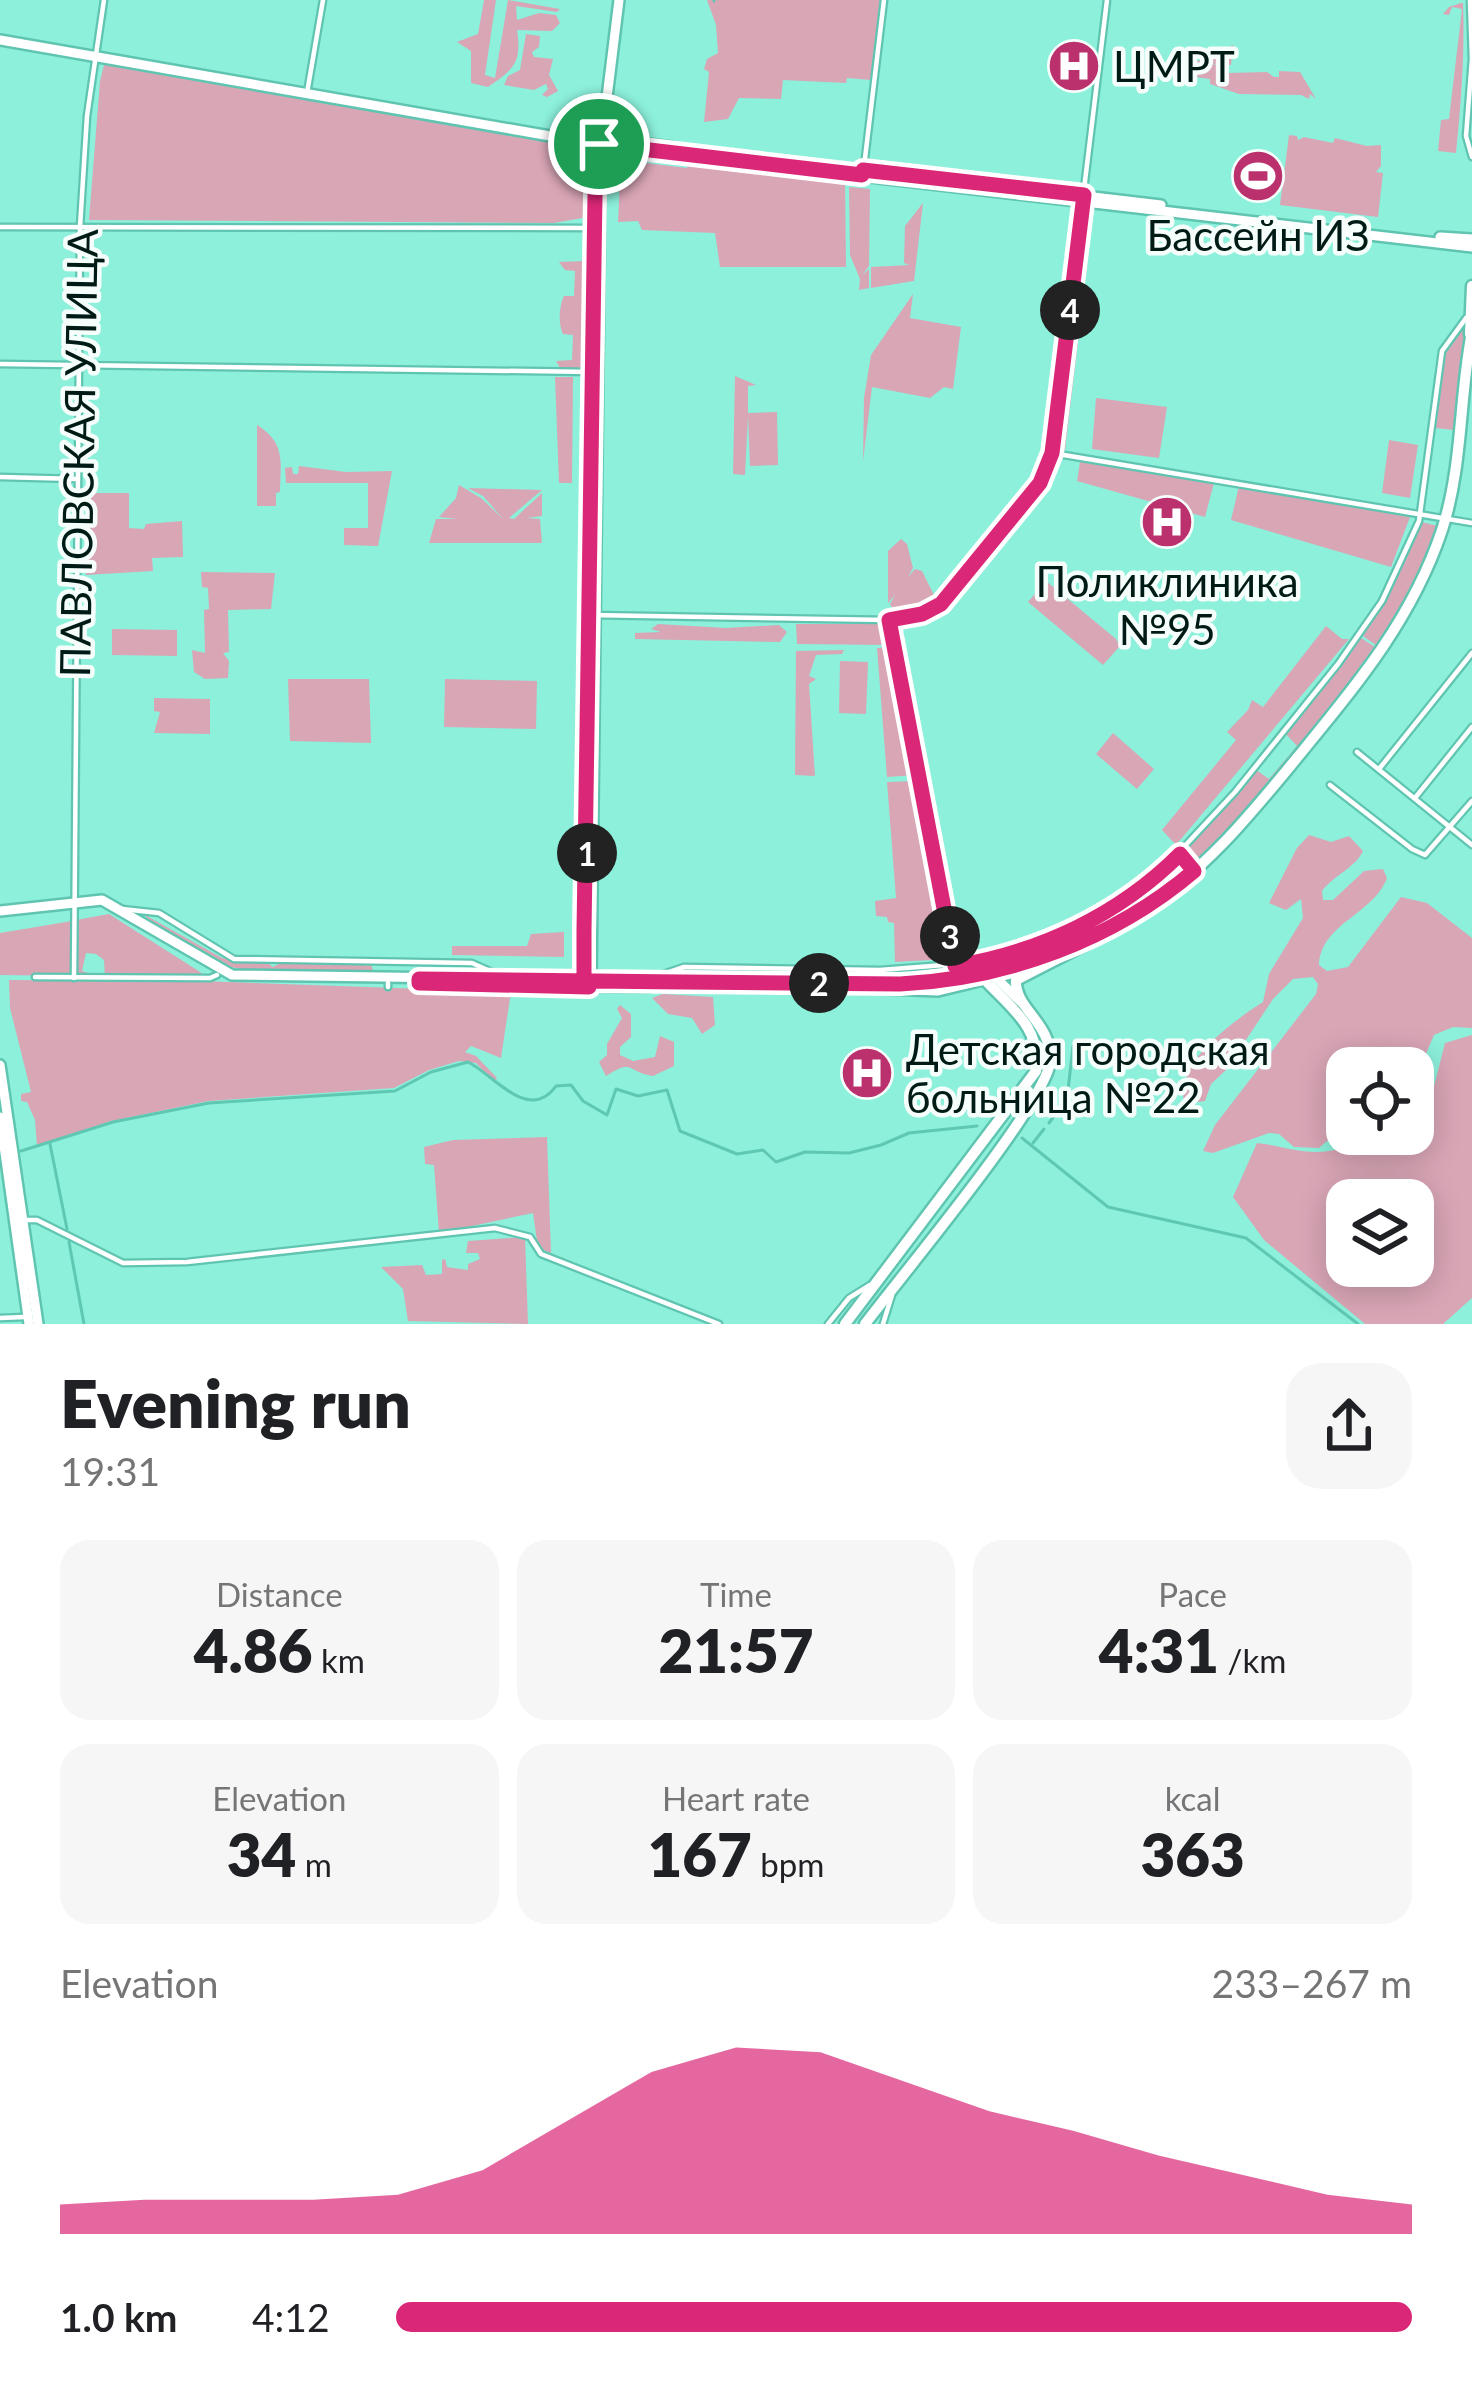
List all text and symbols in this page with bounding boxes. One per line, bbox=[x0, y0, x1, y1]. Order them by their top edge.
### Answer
hospital icon: ЦМРТ bbox=[1046, 38, 1102, 94]
place label: ЦМРТ bbox=[1113, 41, 1235, 91]
pin bbox=[548, 93, 650, 195]
icon: arrive bbox=[566, 111, 632, 177]
sports icon: Бассейн ИЗ bbox=[1230, 148, 1286, 204]
place label: Бассейн ИЗ bbox=[1146, 210, 1370, 260]
street label: ПАВЛОВСКАЯ УЛИЦА bbox=[49, 228, 107, 678]
pin: 4 bbox=[1040, 280, 1100, 340]
text: 4 bbox=[1060, 290, 1080, 330]
hospital icon: Поликлиника №95 bbox=[1139, 494, 1195, 550]
place label: Поликлиника №95 bbox=[1035, 556, 1299, 654]
pin: 1 bbox=[557, 823, 617, 883]
text: 1 bbox=[577, 833, 597, 873]
pin: 3 bbox=[920, 906, 980, 966]
text: 3 bbox=[940, 916, 960, 956]
pin: 2 bbox=[789, 953, 849, 1013]
text: 2 bbox=[809, 963, 829, 1003]
place label: Детская городская больница №22 bbox=[906, 1024, 1270, 1122]
hospital icon: Детская городская больница №22 bbox=[839, 1045, 895, 1101]
map controls bbox=[1326, 1047, 1434, 1287]
button: locate bbox=[1326, 1047, 1434, 1155]
button: layers bbox=[1326, 1179, 1434, 1287]
text: Evening run bbox=[60, 1363, 411, 1442]
button: share bbox=[1286, 1363, 1412, 1489]
text: 19:31 bbox=[60, 1448, 160, 1494]
text: Distance bbox=[216, 1574, 343, 1614]
text: Time bbox=[700, 1574, 772, 1614]
text: Pace bbox=[1158, 1574, 1227, 1614]
text: 4.86 bbox=[194, 1614, 313, 1686]
text: 21:57 bbox=[658, 1614, 814, 1686]
text: 4:31 bbox=[1099, 1614, 1219, 1686]
text: km bbox=[313, 1640, 365, 1680]
text: /km bbox=[1219, 1640, 1286, 1680]
text: Elevation bbox=[212, 1778, 346, 1818]
text: Heart rate bbox=[662, 1778, 810, 1818]
text: kcal bbox=[1165, 1778, 1221, 1818]
text: 34 bbox=[227, 1818, 296, 1890]
text: 167 bbox=[648, 1818, 752, 1890]
text: 363 bbox=[1140, 1818, 1245, 1890]
text: m bbox=[296, 1844, 332, 1884]
text: bpm bbox=[752, 1844, 824, 1884]
text: Elevation bbox=[60, 1960, 218, 2006]
text: 233–267 m bbox=[1212, 1960, 1412, 2006]
text: 1.0 km bbox=[60, 2294, 178, 2340]
text: 4:12 bbox=[252, 2294, 330, 2340]

